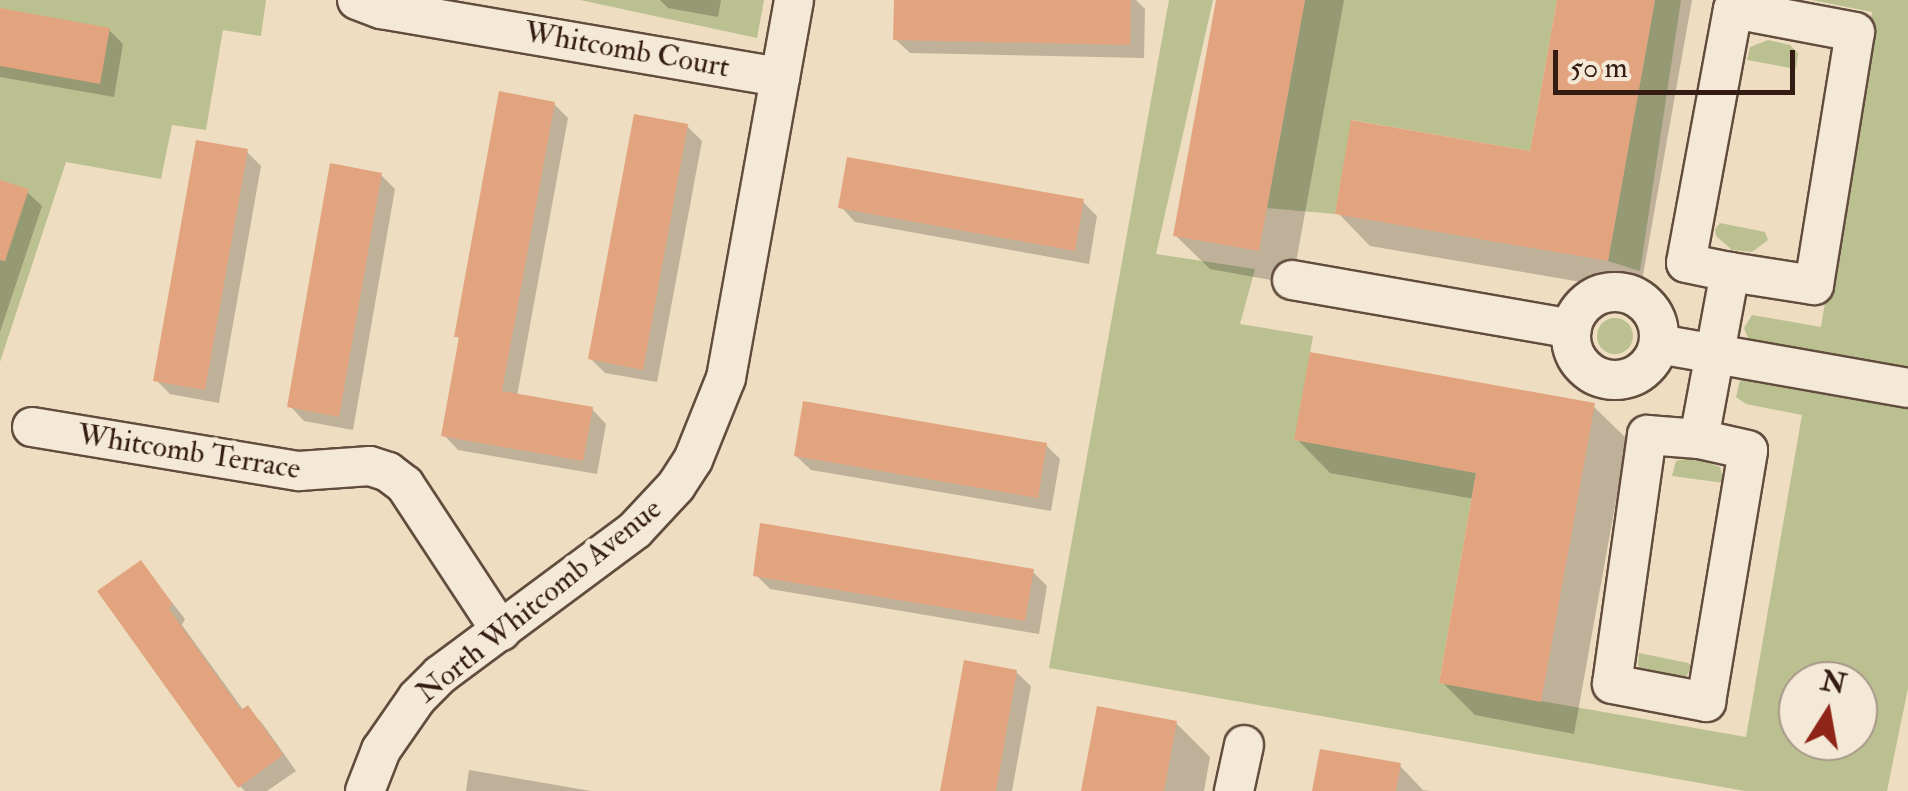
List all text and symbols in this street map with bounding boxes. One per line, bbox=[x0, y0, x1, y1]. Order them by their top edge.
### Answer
street label: Whitcomb Court bbox=[522, 14, 732, 86]
scale bar bbox=[1558, 30, 1800, 92]
text: 50 m bbox=[1570, 49, 1628, 86]
street label: Whitcomb Terrace bbox=[75, 417, 303, 487]
street label: North Whitcomb Avenue bbox=[409, 491, 669, 711]
north arrow bbox=[1778, 661, 1878, 761]
text: N bbox=[1818, 663, 1849, 703]

